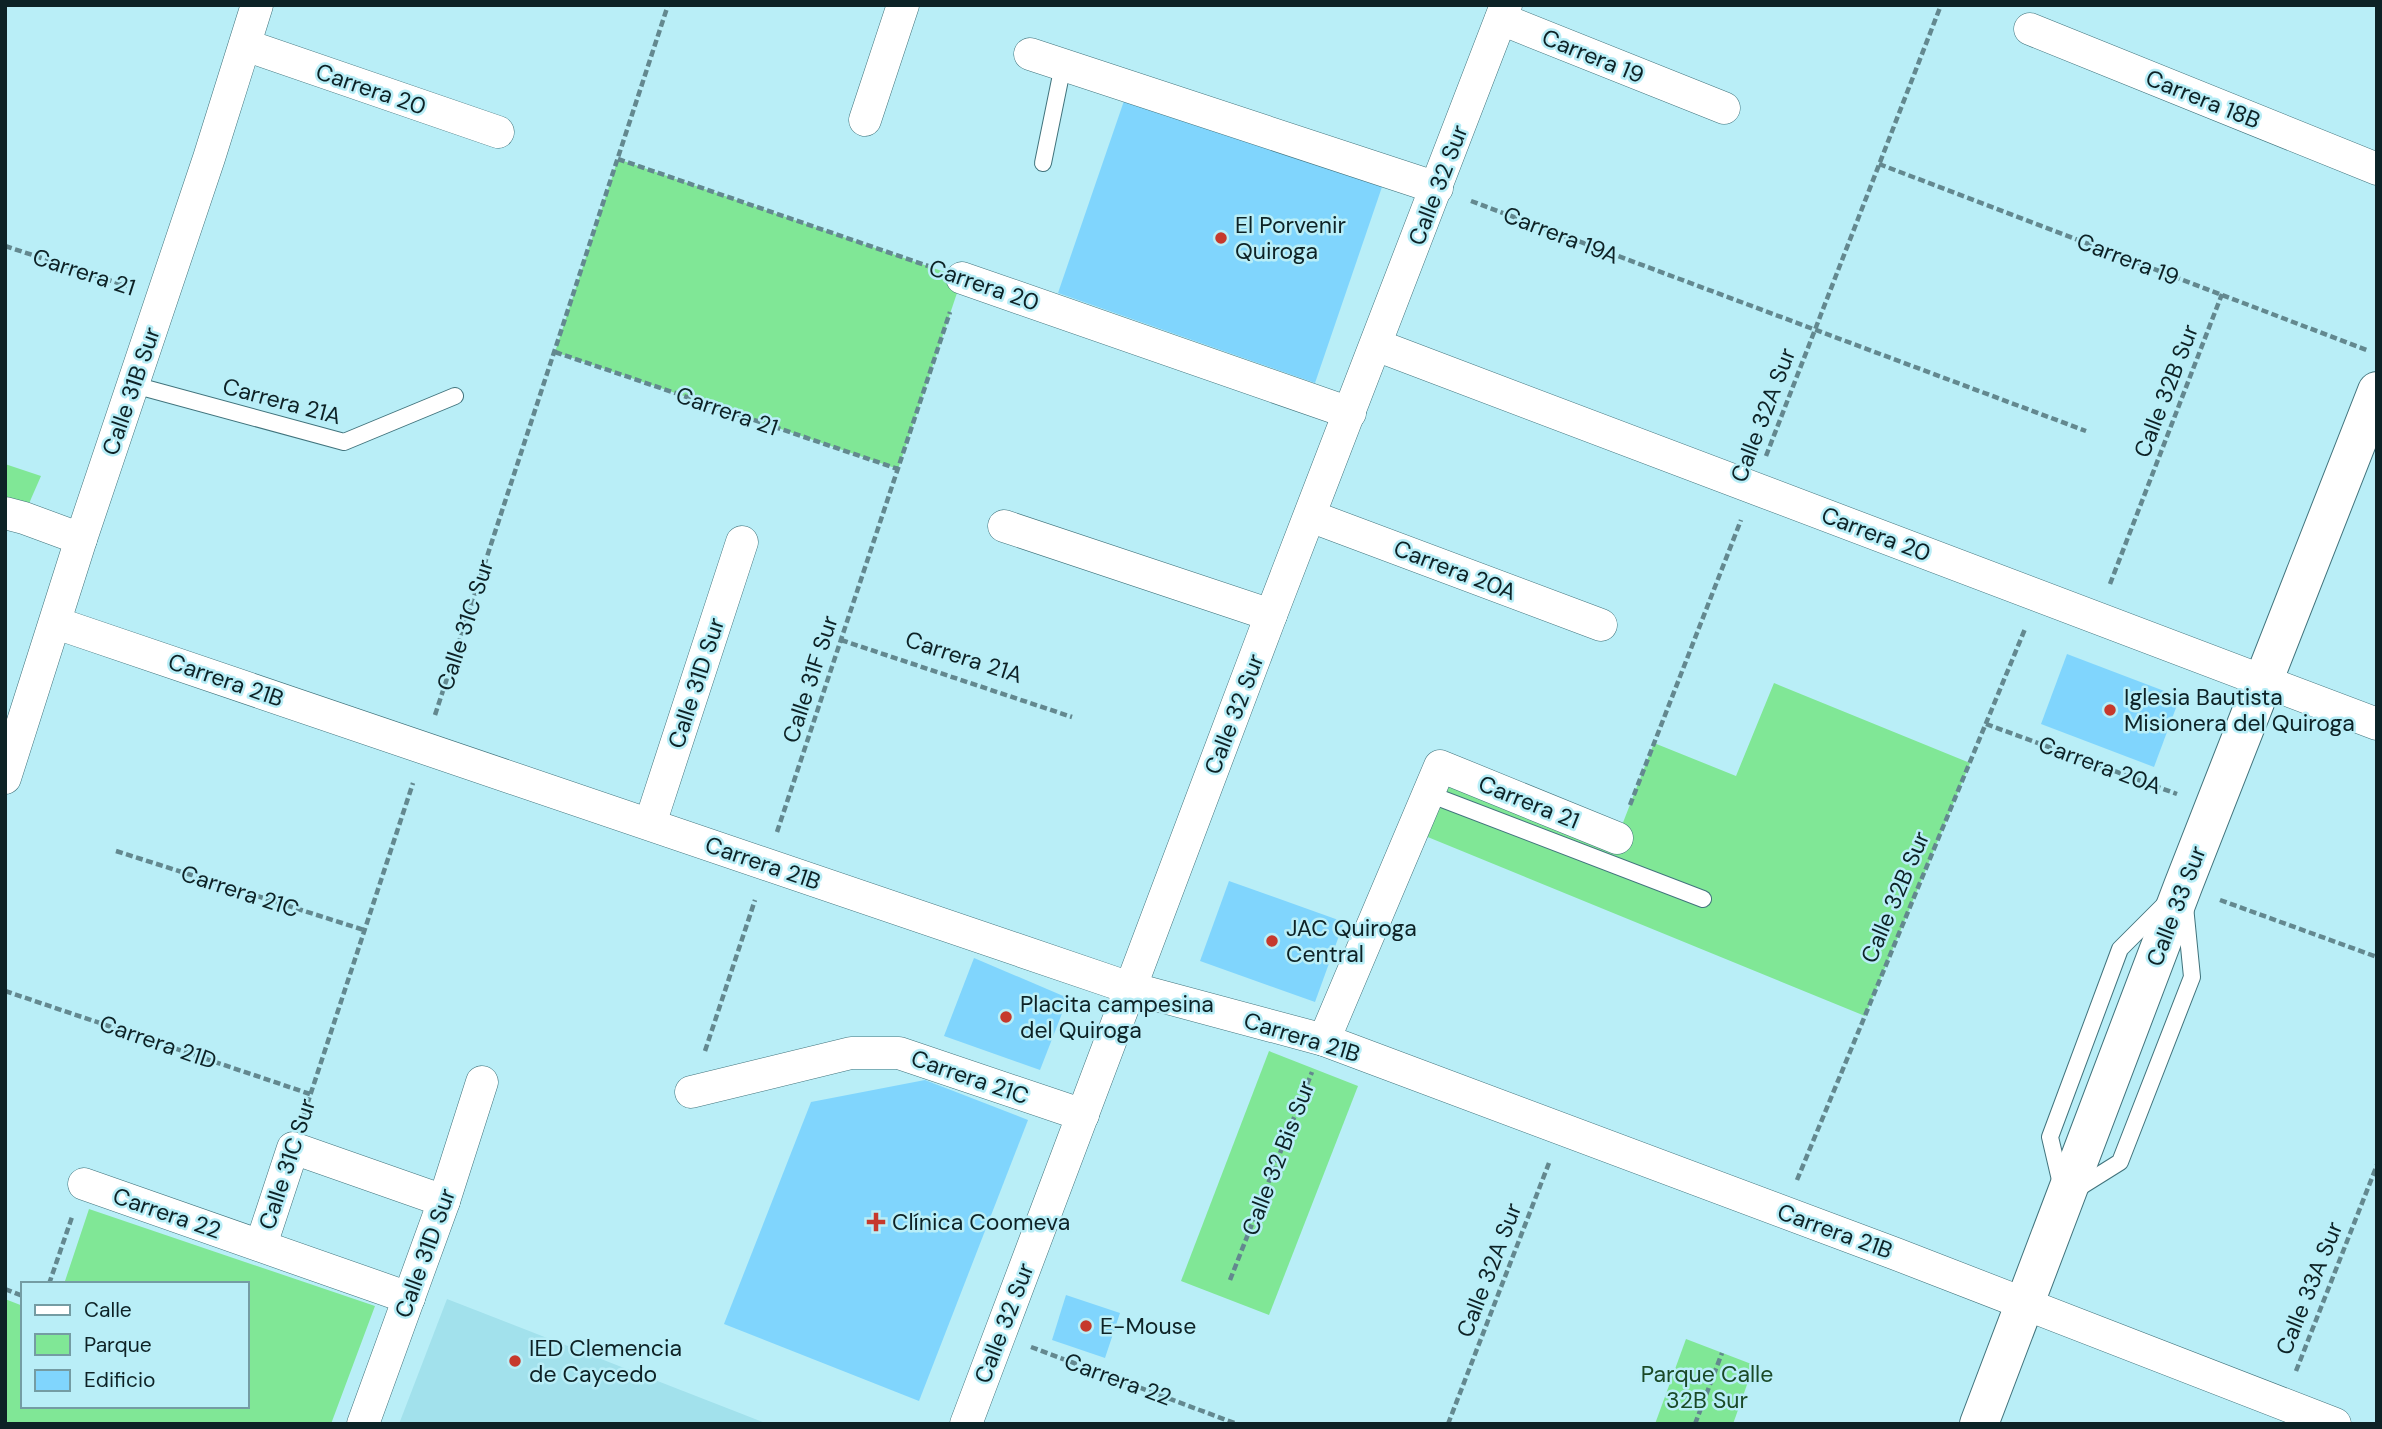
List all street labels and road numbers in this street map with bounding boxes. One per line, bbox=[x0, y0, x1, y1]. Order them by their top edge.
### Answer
street label: Carrera 19 bbox=[1538, 22, 1648, 90]
street label: Carrera 20 bbox=[312, 56, 430, 122]
street label: Carrera 18B bbox=[2141, 62, 2265, 136]
street label: Calle 32 Sur bbox=[1401, 121, 1475, 249]
street label: Carrera 19A bbox=[1499, 199, 1623, 271]
street label: Carrera 19 bbox=[2072, 226, 2184, 292]
street label: Carrera 21 bbox=[29, 241, 139, 303]
street label: Carrera 20 bbox=[925, 252, 1043, 318]
street label: Calle 32B Sur bbox=[2127, 320, 2205, 462]
street label: Calle 31B Sur bbox=[95, 323, 167, 459]
street label: Calle 32A Sur bbox=[1724, 343, 1802, 487]
street label: Carrera 21A bbox=[219, 371, 345, 431]
street label: Carrera 21 bbox=[672, 380, 782, 442]
street label: Carrera 20 bbox=[1817, 499, 1935, 569]
street label: Carrera 20A bbox=[1389, 533, 1521, 607]
street label: Calle 31C Sur bbox=[430, 555, 500, 695]
street label: Calle 31F Sur bbox=[775, 611, 845, 747]
street label: Calle 31D Sur bbox=[661, 614, 731, 752]
street label: Carrera 21A bbox=[902, 624, 1026, 690]
street label: Carrera 21B bbox=[164, 646, 288, 714]
street label: Calle 32 Sur bbox=[1197, 650, 1271, 778]
street label: Carrera 20A bbox=[2034, 729, 2166, 801]
street label: Carrera 21 bbox=[1474, 768, 1584, 836]
street label: Calle 32B Sur bbox=[1854, 827, 1936, 967]
street label: Carrera 21B bbox=[701, 829, 825, 897]
street label: Calle 33 Sur bbox=[2139, 841, 2213, 971]
street label: Carrera 21C bbox=[177, 858, 303, 924]
street label: Carrera 21B bbox=[1240, 1005, 1364, 1069]
street label: Carrera 21D bbox=[95, 1008, 221, 1076]
street label: Carrera 21C bbox=[907, 1043, 1033, 1111]
street label: Calle 32 Bis Sur bbox=[1235, 1076, 1321, 1240]
street label: Calle 31C Sur bbox=[252, 1094, 322, 1234]
street label: Carrera 22 bbox=[109, 1181, 225, 1245]
street label: Calle 31D Sur bbox=[388, 1184, 462, 1322]
street label: Carrera 21B bbox=[1773, 1196, 1897, 1266]
street label: Calle 32A Sur bbox=[1450, 1198, 1528, 1342]
street label: Calle 33A Sur bbox=[2269, 1217, 2349, 1359]
street label: Calle 32 Sur bbox=[967, 1259, 1041, 1387]
street label: Carrera 22 bbox=[1060, 1346, 1176, 1412]

